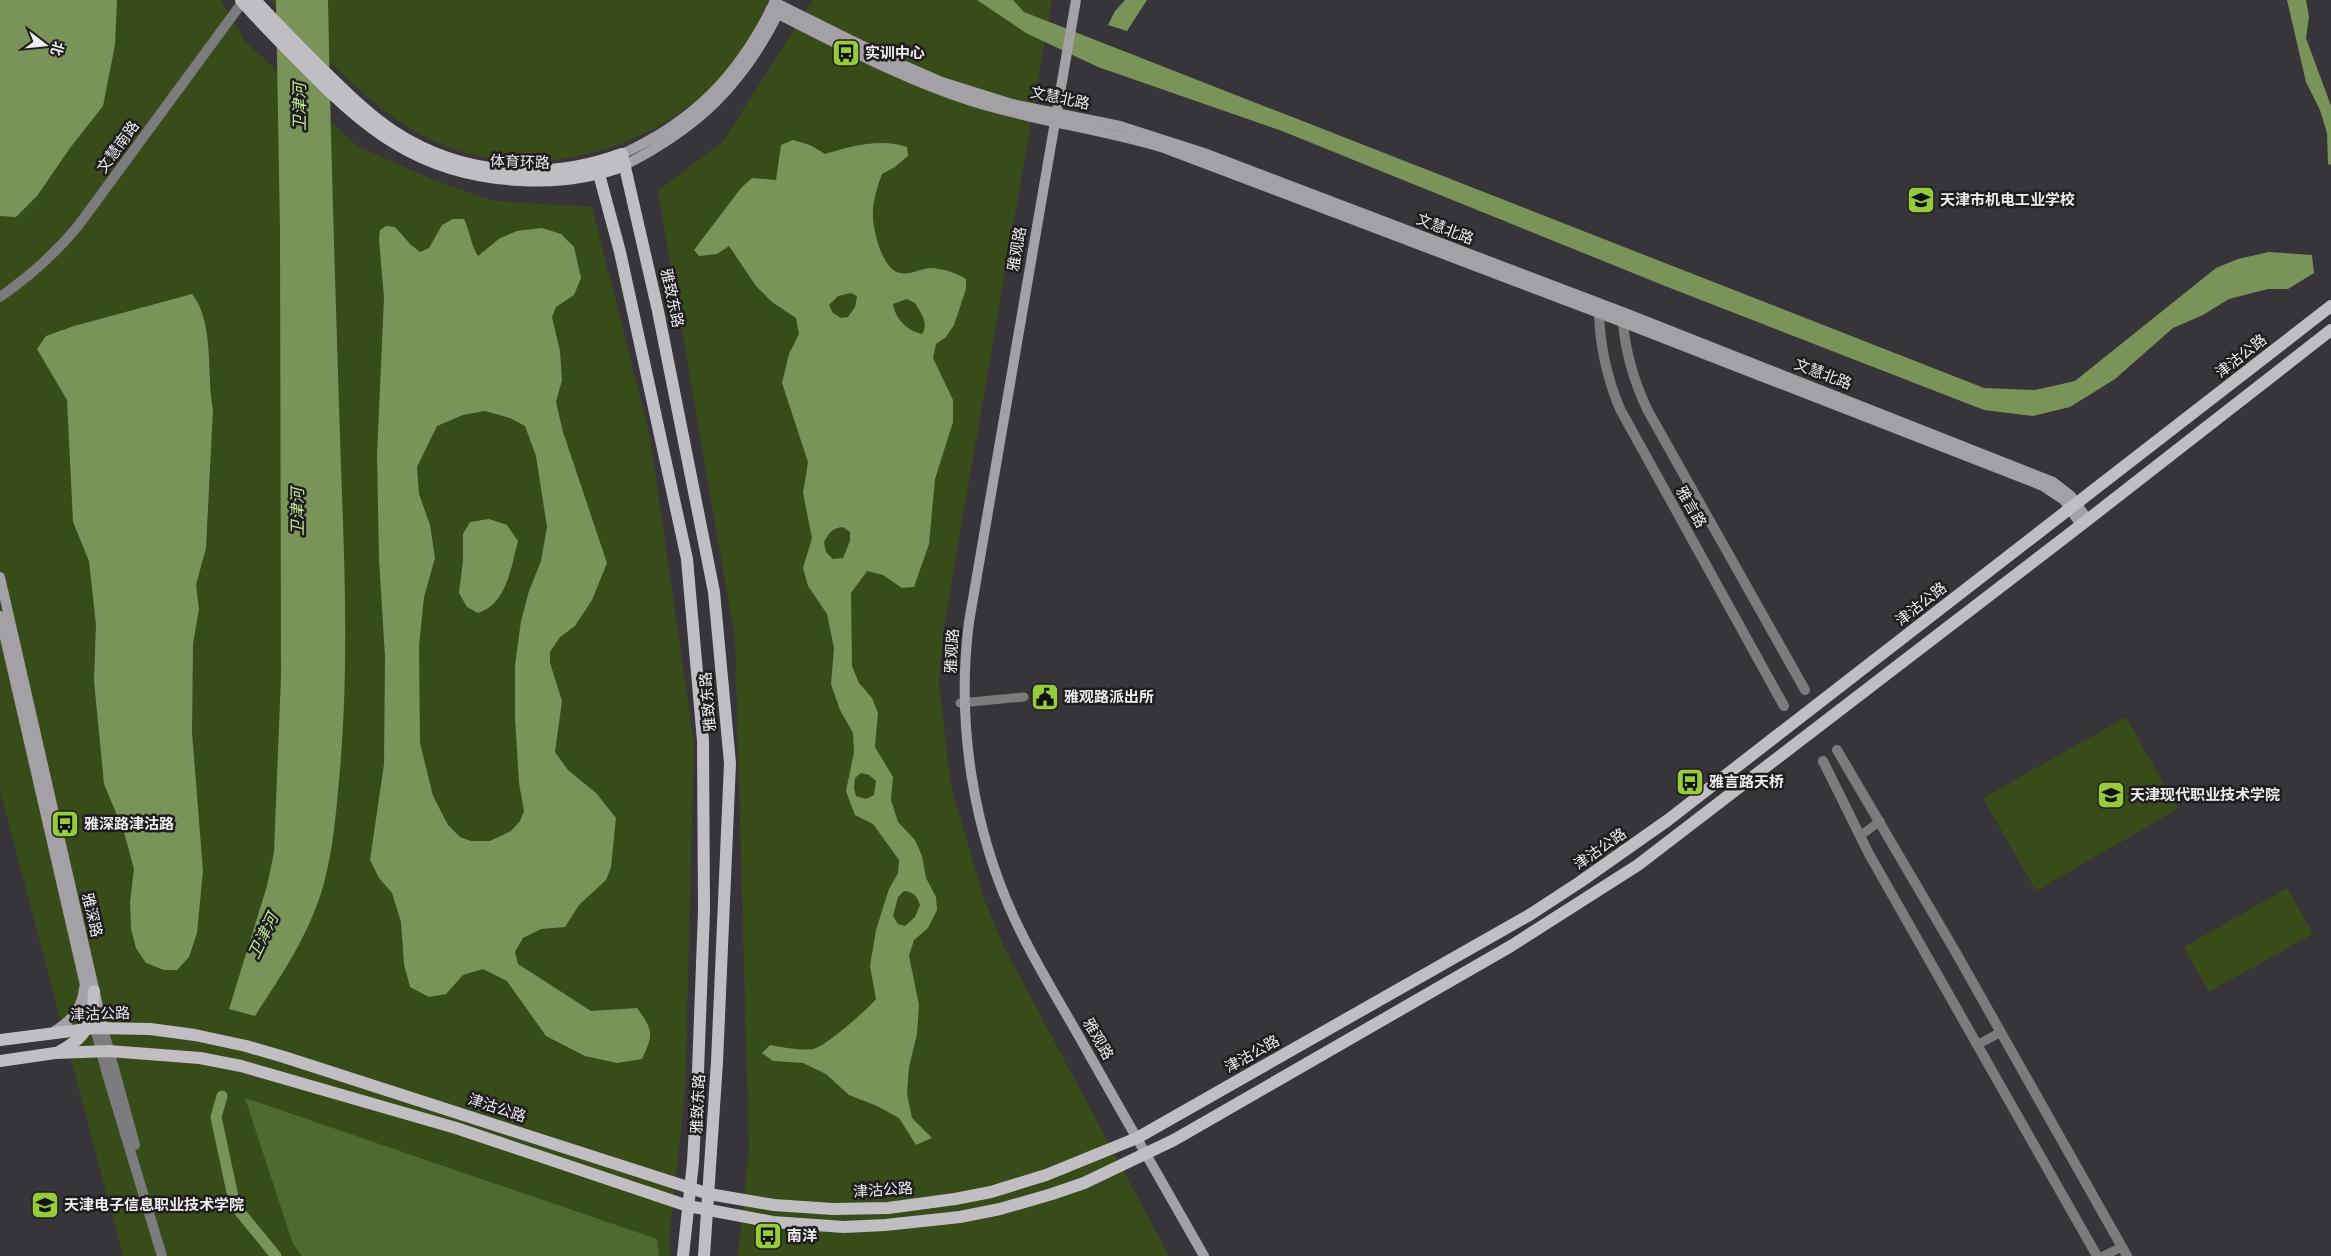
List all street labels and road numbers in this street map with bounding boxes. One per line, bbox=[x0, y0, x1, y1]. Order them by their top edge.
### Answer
street label: 文慧北路 bbox=[1029, 83, 1091, 113]
street label: 文慧南路 bbox=[93, 117, 143, 177]
street label: 体育环路 bbox=[490, 152, 550, 172]
street label: 文慧北路 bbox=[1414, 210, 1476, 248]
street label: 雅观路 bbox=[1004, 225, 1030, 273]
street label: 雅致东路 bbox=[657, 267, 687, 329]
street label: 津沽公路 bbox=[2212, 330, 2270, 382]
street label: 文慧北路 bbox=[1792, 355, 1854, 393]
street label: 雅言路 bbox=[1672, 483, 1710, 531]
street label: 津沽公路 bbox=[1892, 578, 1950, 630]
street label: 雅观路 bbox=[942, 628, 962, 674]
street label: 雅致东路 bbox=[696, 671, 720, 733]
street label: 津沽公路 bbox=[1570, 824, 1630, 874]
street label: 雅深路 bbox=[78, 891, 106, 939]
street label: 津沽公路 bbox=[70, 1004, 130, 1024]
street label: 雅观路 bbox=[1079, 1015, 1117, 1063]
street label: 津沽公路 bbox=[1221, 1032, 1283, 1076]
street label: 雅致东路 bbox=[687, 1074, 709, 1134]
street label: 津沽公路 bbox=[466, 1090, 528, 1126]
street label: 津沽公路 bbox=[852, 1179, 914, 1201]

